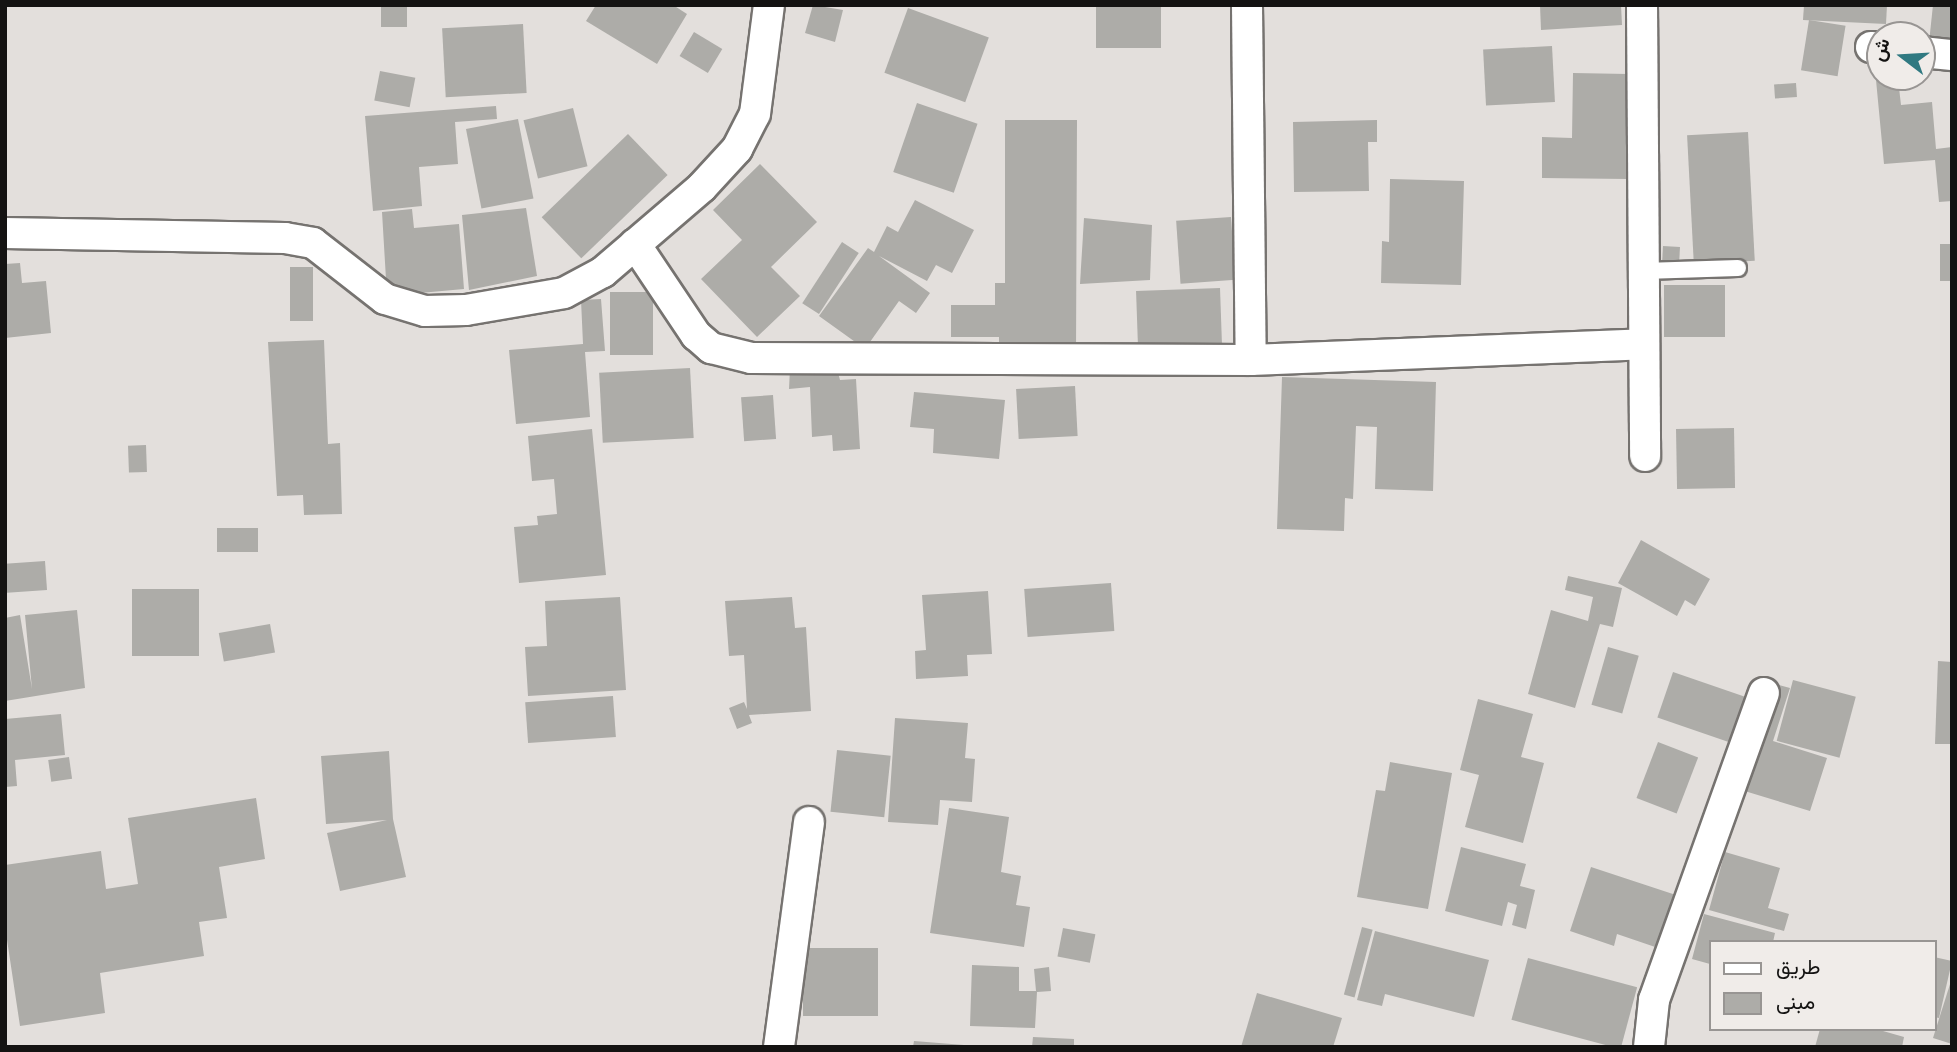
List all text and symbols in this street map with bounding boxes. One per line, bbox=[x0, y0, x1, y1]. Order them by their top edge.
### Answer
north arrow bbox=[1866, 21, 1936, 91]
text: ش bbox=[1865, 35, 1900, 65]
legend bbox=[1708, 940, 1936, 1031]
text: طريق bbox=[1776, 952, 1821, 985]
text: مبنى bbox=[1776, 987, 1815, 1020]

